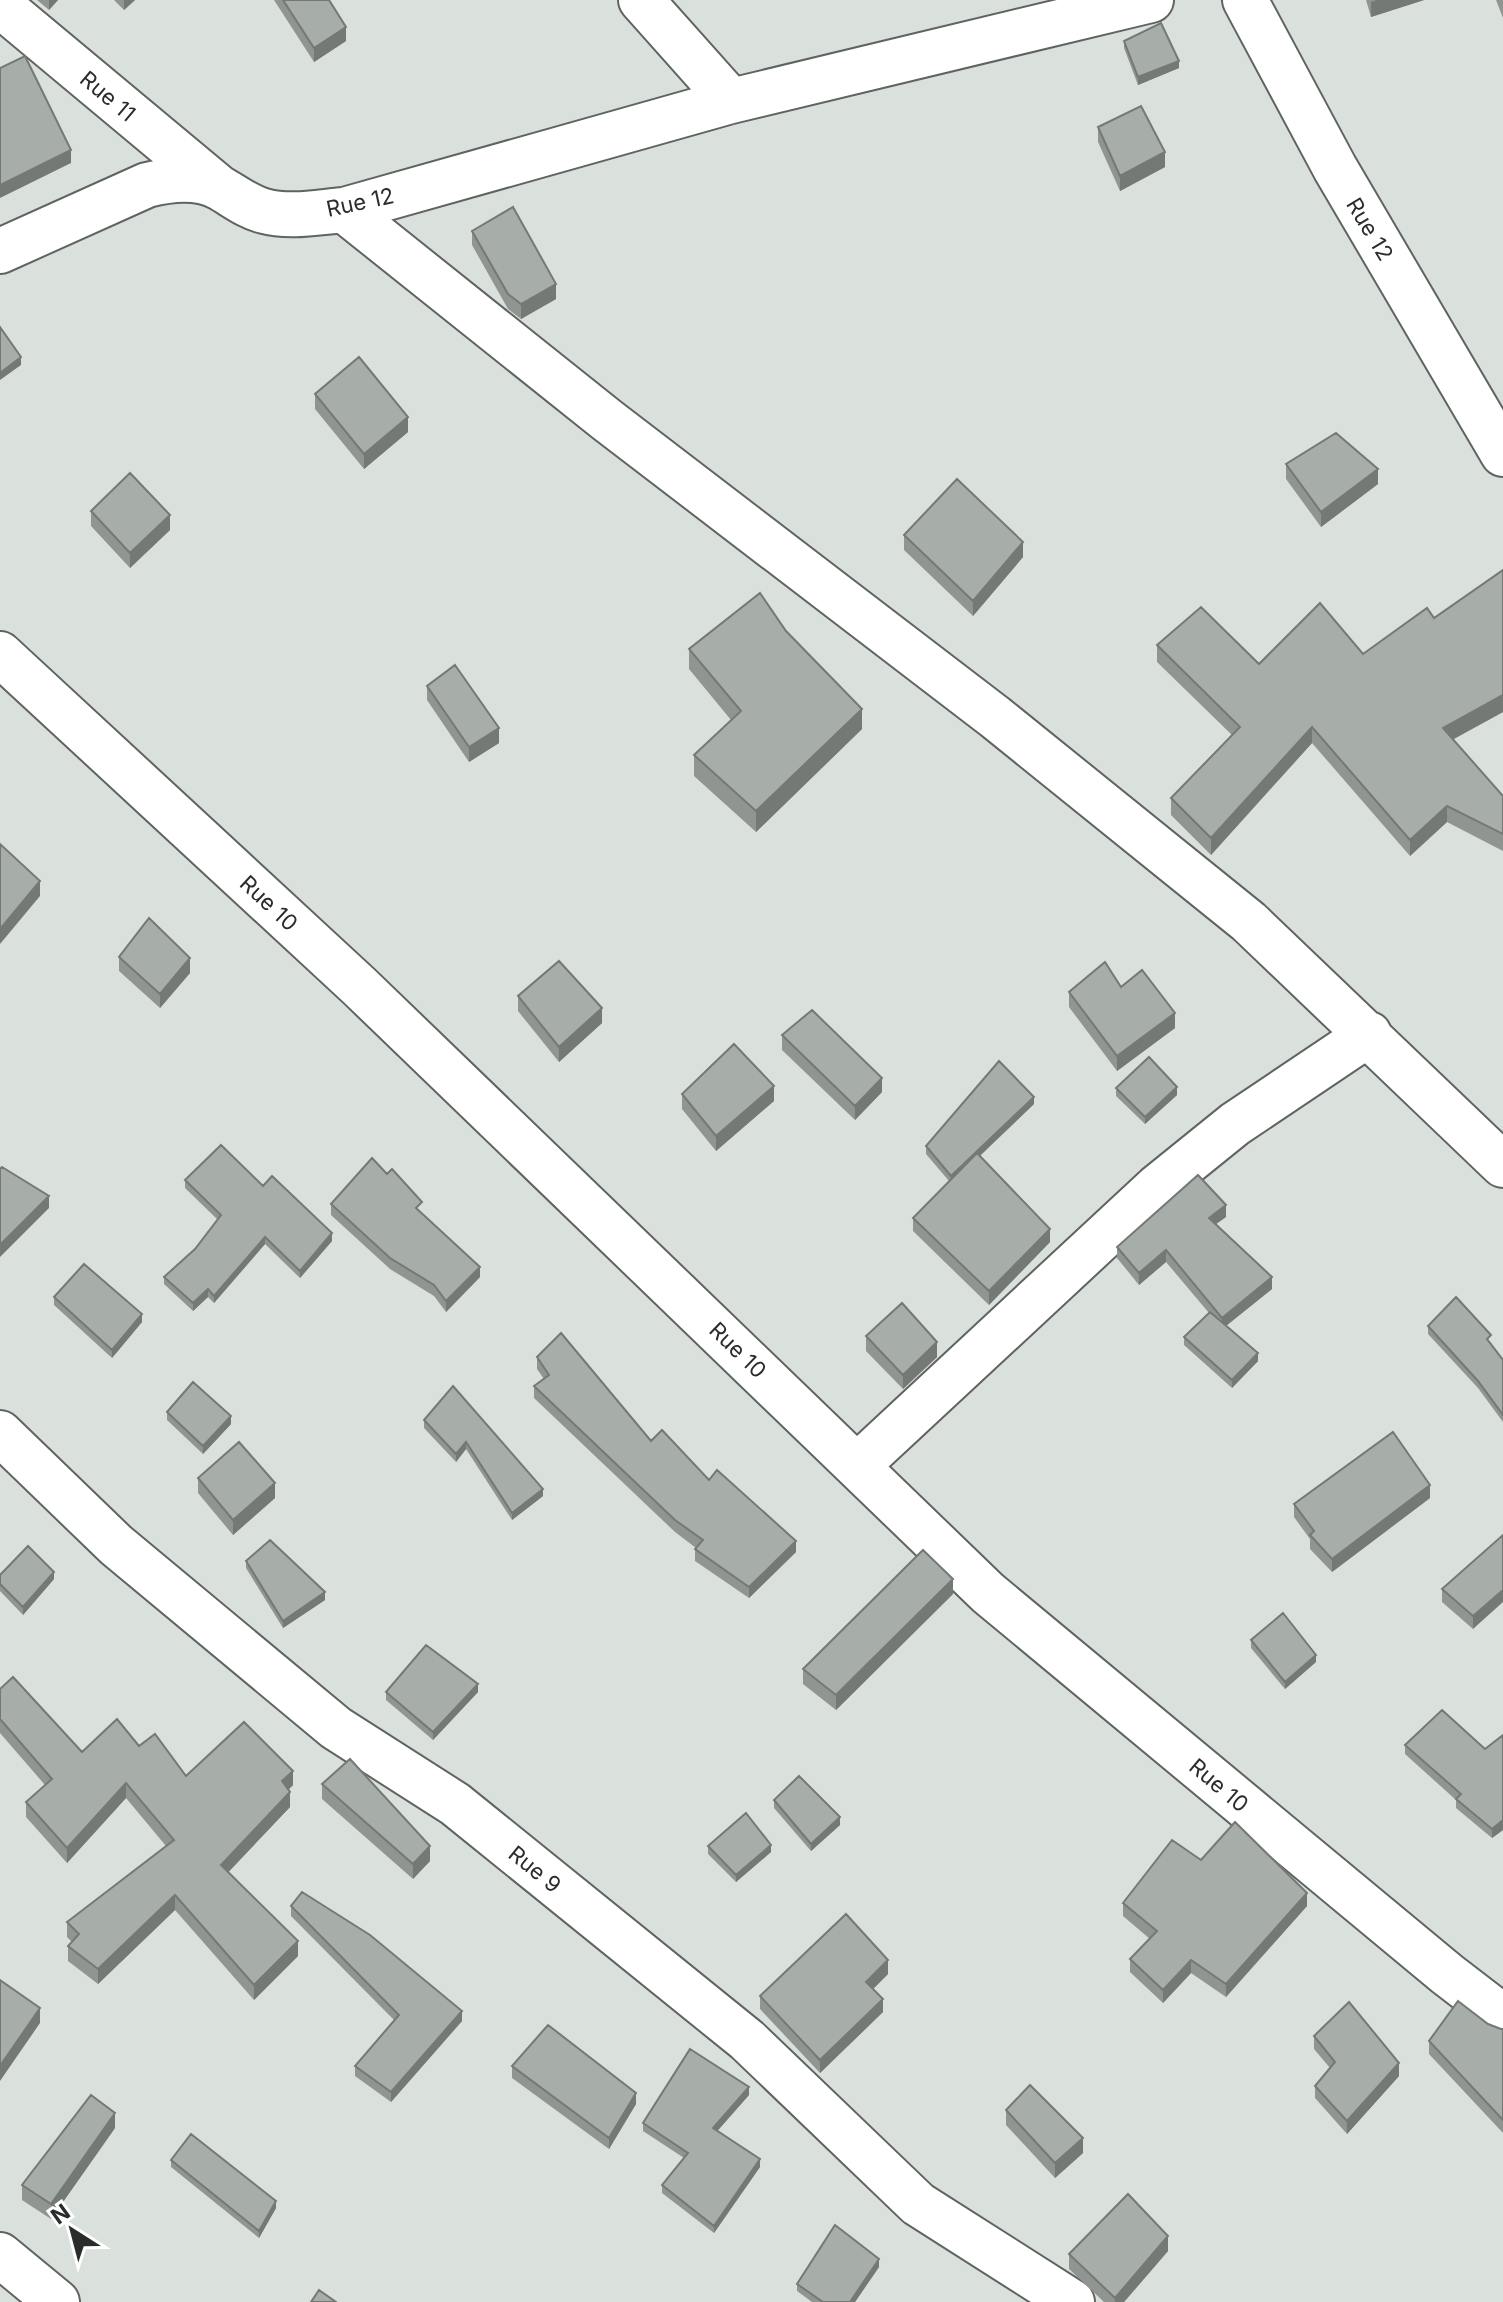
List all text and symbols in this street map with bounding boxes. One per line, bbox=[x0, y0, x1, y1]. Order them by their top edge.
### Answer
street label: Rue 11 bbox=[75, 65, 141, 127]
street label: Rue 12 bbox=[324, 182, 396, 222]
street label: Rue 12 bbox=[1341, 193, 1399, 265]
street label: Rue 10 bbox=[235, 870, 303, 936]
street label: Rue 10 bbox=[704, 1317, 772, 1383]
street label: Rue 10 bbox=[1184, 1753, 1254, 1817]
street label: Rue 9 bbox=[504, 1840, 566, 1898]
north arrow bbox=[32, 2190, 112, 2270]
text: N bbox=[46, 2198, 75, 2229]

